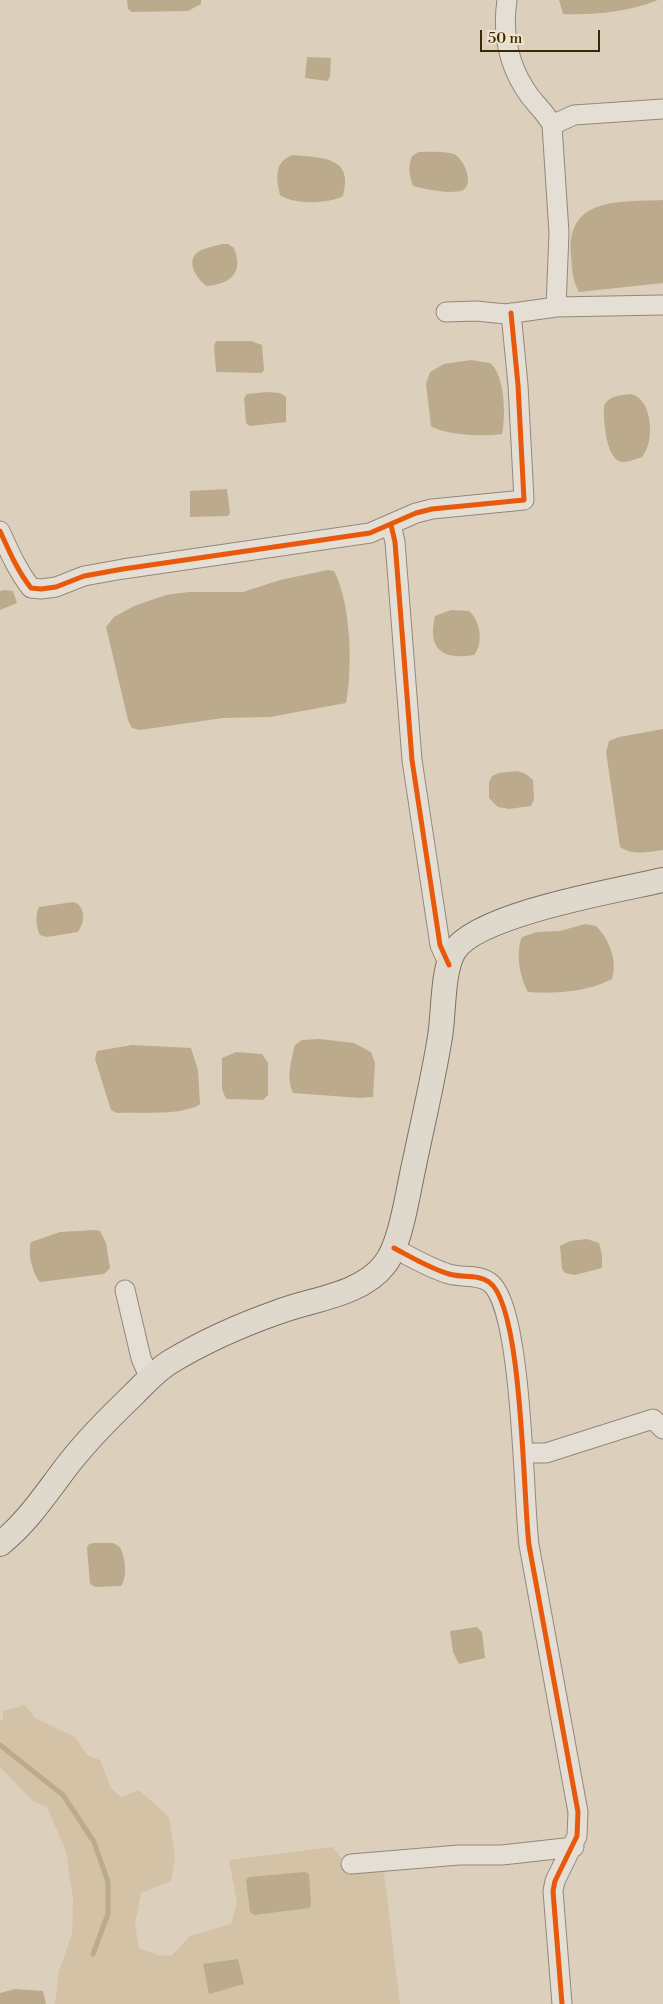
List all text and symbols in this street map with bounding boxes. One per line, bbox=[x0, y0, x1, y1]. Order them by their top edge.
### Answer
scale bar bbox=[483, 20, 603, 52]
text: 50 m bbox=[488, 29, 522, 48]

